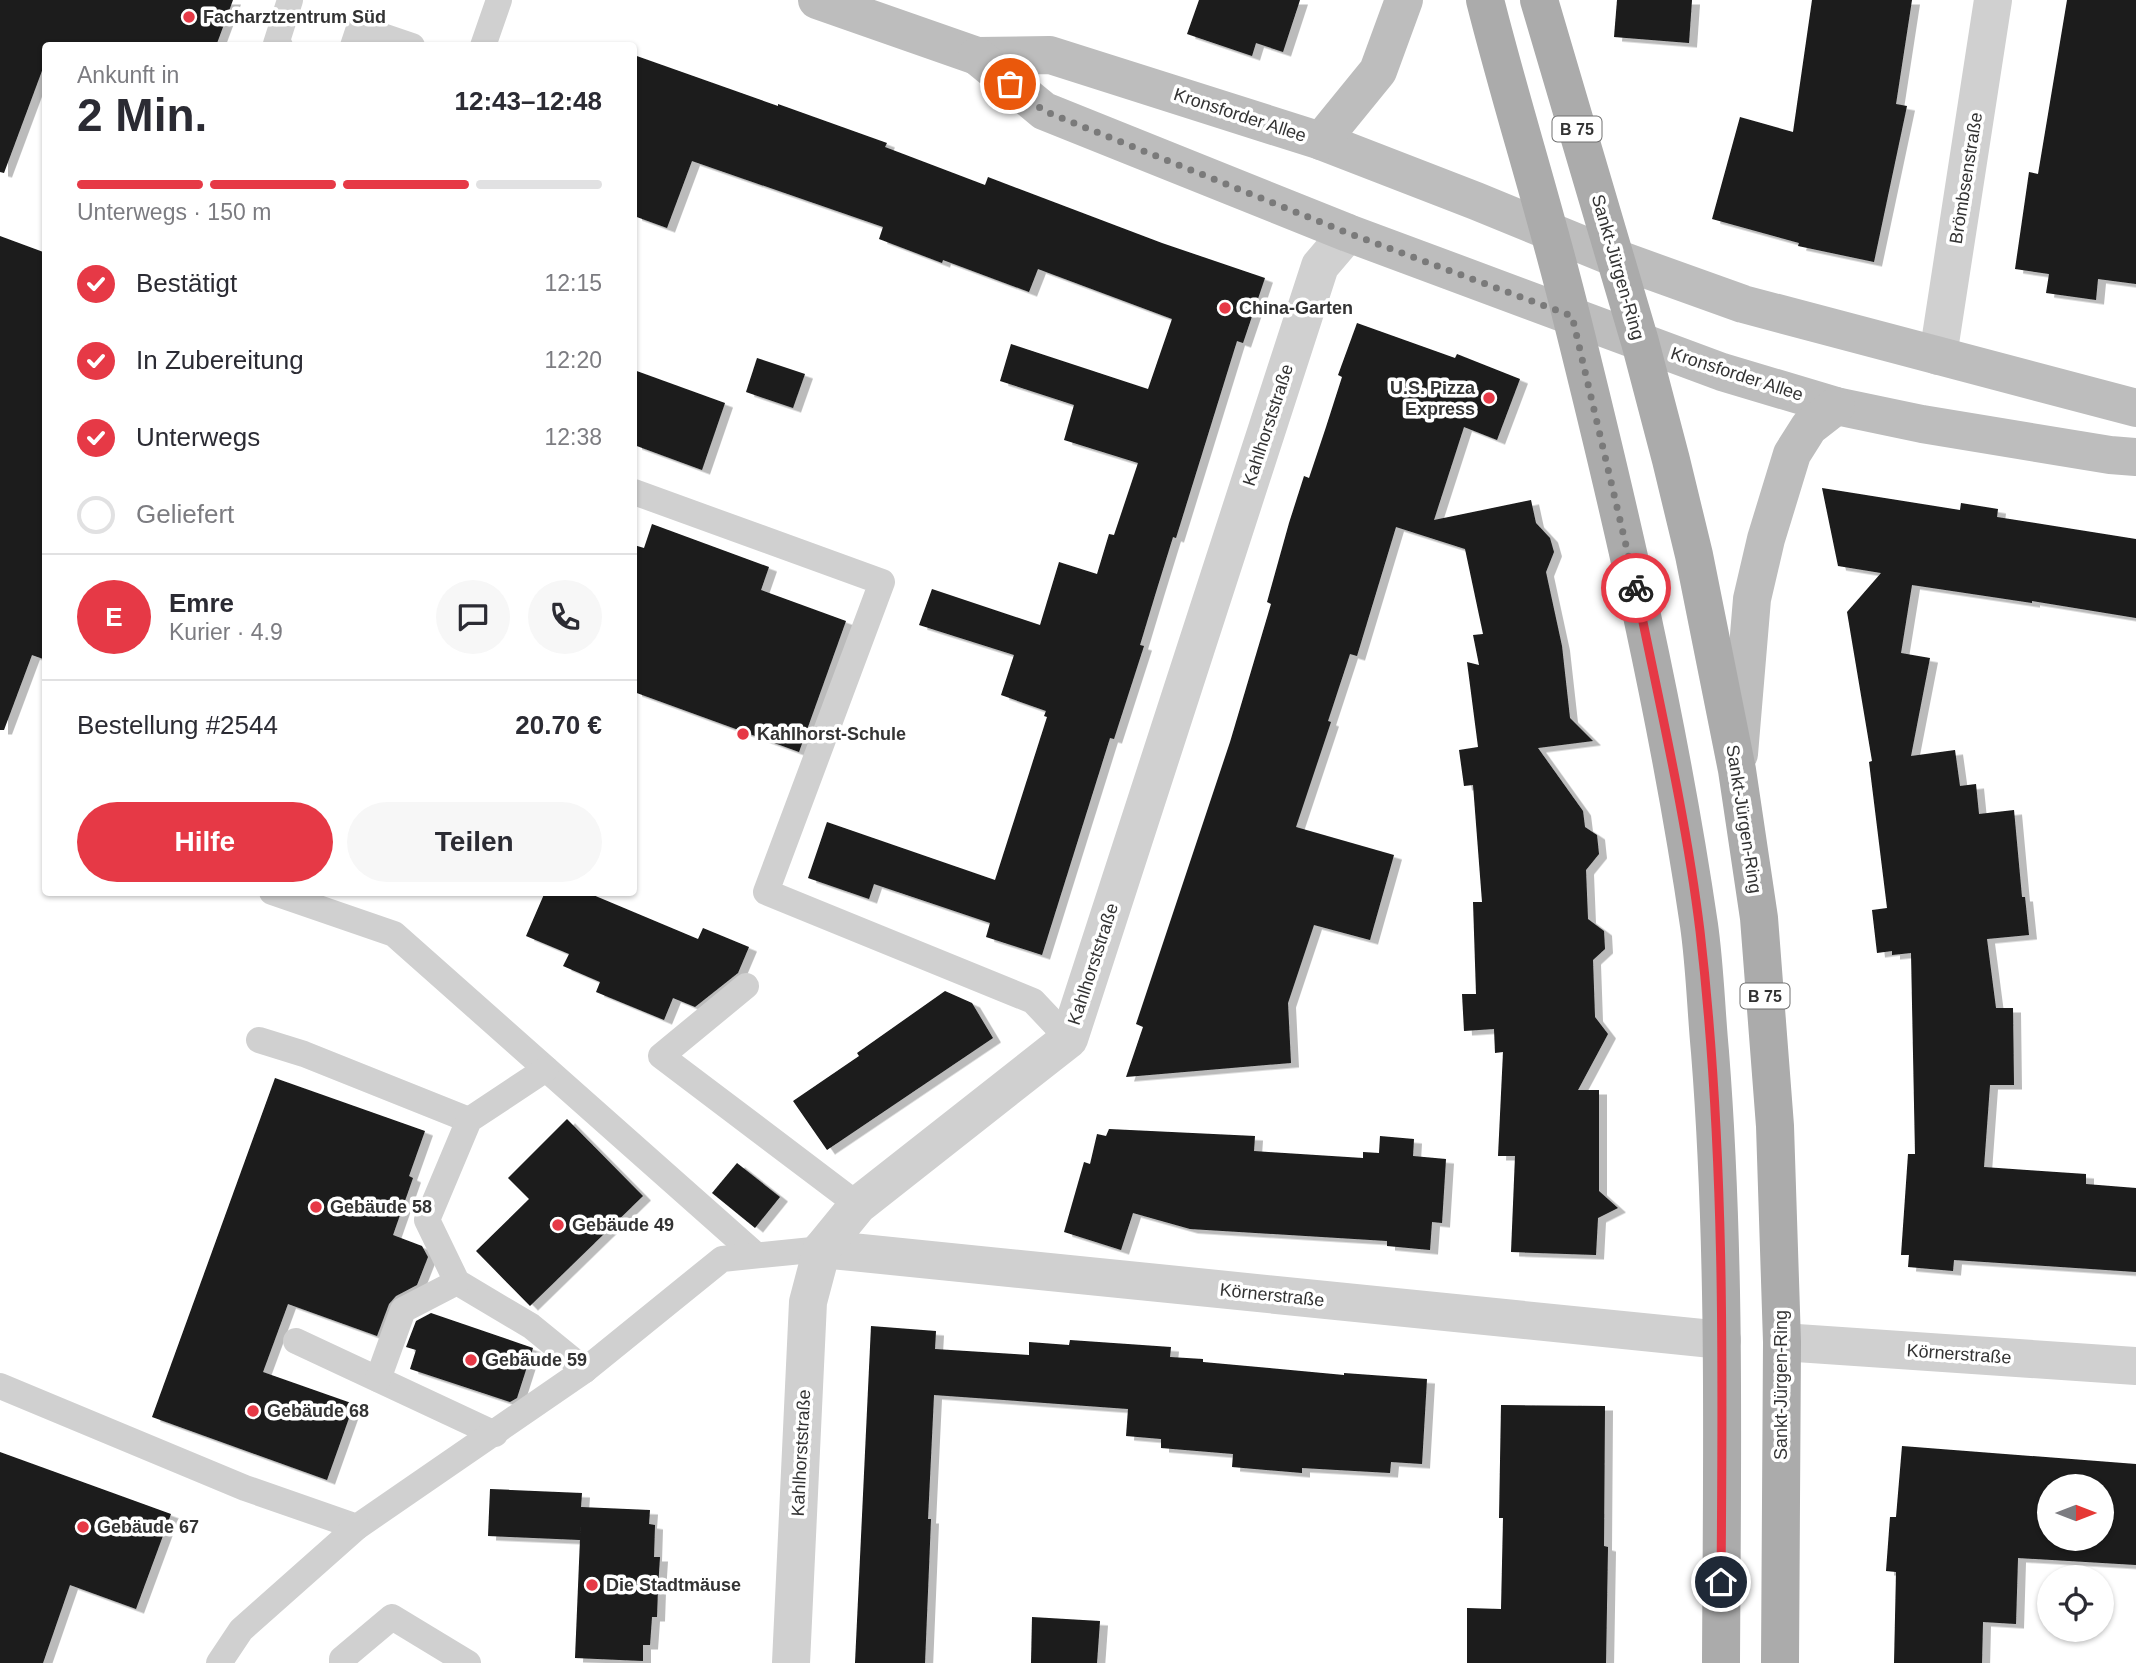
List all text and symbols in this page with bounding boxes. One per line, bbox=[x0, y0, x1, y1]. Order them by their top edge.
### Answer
place label: Facharztzentrum Süd bbox=[203, 7, 386, 27]
marker: Facharztzentrum Süd bbox=[181, 9, 197, 25]
pin bbox=[980, 54, 1040, 114]
text: Ankunft in bbox=[77, 62, 179, 88]
icon: bag bbox=[991, 65, 1029, 103]
street label: Kronsforder Allee bbox=[1171, 84, 1309, 146]
text: 12:43–12:48 bbox=[455, 86, 602, 116]
text: 2 Min. bbox=[77, 89, 207, 141]
street label: Brömbsenstraße bbox=[1946, 111, 1986, 245]
road number: B 75 bbox=[1552, 116, 1602, 141]
street label: Sankt-Jürgen-Ring bbox=[1588, 192, 1648, 342]
text: Unterwegs · 150 m bbox=[77, 199, 271, 225]
icon: check bbox=[77, 265, 115, 303]
text: Bestätigt bbox=[136, 268, 237, 298]
text: 12:15 bbox=[544, 270, 602, 296]
place label: China-Garten bbox=[1239, 298, 1353, 318]
marker: China-Garten bbox=[1217, 300, 1233, 316]
icon: check bbox=[77, 342, 115, 380]
street label: Kronsforder Allee bbox=[1668, 343, 1806, 405]
text: In Zubereitung bbox=[136, 345, 304, 375]
text: 12:20 bbox=[544, 347, 602, 373]
street label: Kahlhorststraße bbox=[1239, 361, 1297, 489]
place label: U.S. Pizza Express bbox=[1390, 378, 1476, 419]
marker: U.S. Pizza Express bbox=[1481, 390, 1497, 406]
icon: check bbox=[77, 419, 115, 457]
text: Unterwegs bbox=[136, 422, 260, 452]
text: 12:38 bbox=[544, 424, 602, 450]
text: Geliefert bbox=[136, 499, 234, 529]
courier bbox=[1601, 553, 1671, 623]
icon: bike bbox=[1617, 569, 1655, 607]
button: chat bbox=[436, 580, 510, 654]
button: phone bbox=[528, 580, 602, 654]
text: Emre bbox=[169, 588, 234, 618]
text: E bbox=[105, 602, 123, 632]
text: Kurier · 4.9 bbox=[169, 619, 283, 645]
text: Bestellung #2544 bbox=[77, 710, 278, 740]
text: 20.70 € bbox=[515, 710, 602, 740]
place label: Kahlhorst-Schule bbox=[757, 724, 906, 744]
marker: Kahlhorst-Schule bbox=[735, 726, 751, 742]
street label: Sankt-Jürgen-Ring bbox=[1722, 743, 1766, 895]
button: Hilfe bbox=[77, 802, 333, 882]
button: Teilen bbox=[347, 802, 602, 882]
street label: Kahlhorststraße bbox=[1064, 900, 1122, 1028]
road number: B 75 bbox=[1740, 984, 1790, 1008]
place label: Gebäude 58 bbox=[330, 1197, 432, 1217]
marker: Gebäude 58 bbox=[308, 1199, 324, 1215]
place label: Gebäude 49 bbox=[572, 1215, 674, 1235]
marker: Gebäude 49 bbox=[550, 1217, 566, 1233]
street label: Körnerstraße bbox=[1219, 1280, 1325, 1310]
street label: Sankt-Jürgen-Ring bbox=[1771, 1310, 1791, 1460]
street label: Körnerstraße bbox=[1906, 1340, 2012, 1368]
place label: Gebäude 59 bbox=[485, 1350, 587, 1370]
marker: Gebäude 59 bbox=[463, 1352, 479, 1368]
street label: Kahlhorststraße bbox=[788, 1389, 814, 1517]
place label: Gebäude 68 bbox=[267, 1401, 369, 1421]
marker: Gebäude 68 bbox=[245, 1403, 261, 1419]
north arrow bbox=[2037, 1474, 2114, 1550]
map controls bbox=[2037, 1474, 2114, 1642]
place label: Gebäude 67 bbox=[97, 1517, 199, 1537]
marker: Gebäude 67 bbox=[75, 1519, 91, 1535]
pin bbox=[1691, 1552, 1751, 1612]
icon: home bbox=[1702, 1563, 1740, 1601]
button: locate bbox=[2037, 1565, 2114, 1642]
place label: Die Stadtmäuse bbox=[606, 1575, 741, 1595]
marker: Die Stadtmäuse bbox=[584, 1577, 600, 1593]

